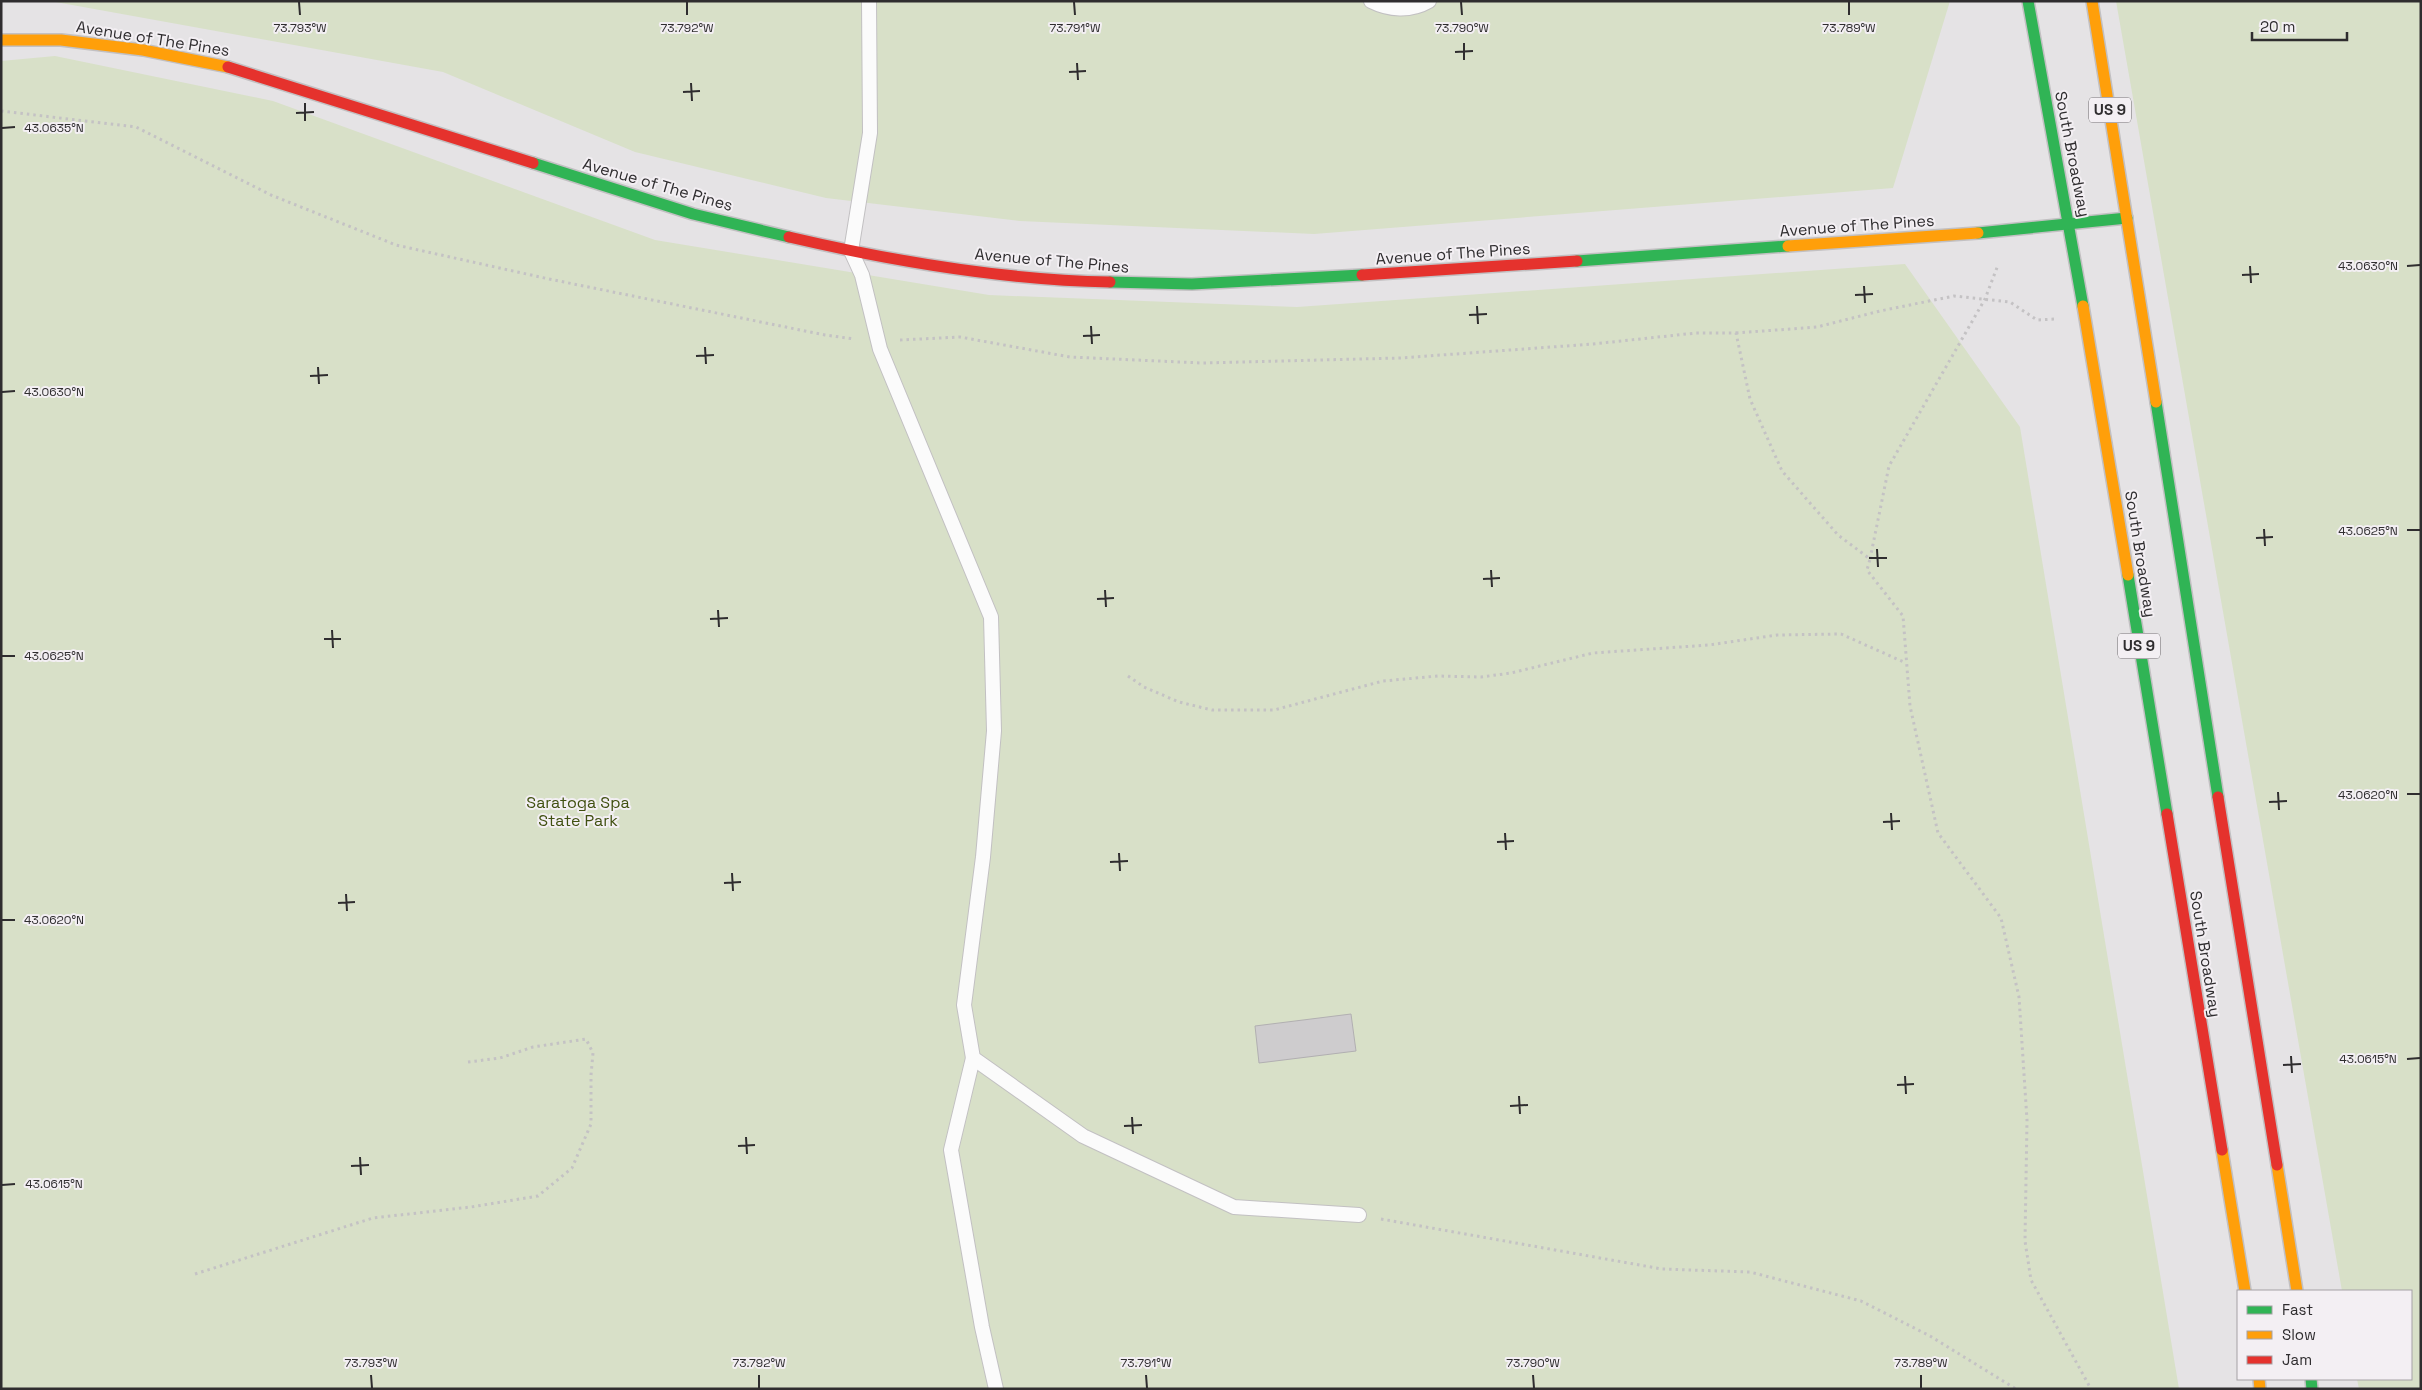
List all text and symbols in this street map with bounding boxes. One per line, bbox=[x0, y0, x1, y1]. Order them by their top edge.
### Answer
scale bar bbox=[2252, 10, 2347, 42]
street label: Avenue of The Pines bbox=[75, 16, 231, 61]
text: 20 m bbox=[2260, 17, 2295, 36]
text: 73.793°W bbox=[273, 20, 327, 36]
text: 73.792°W bbox=[660, 20, 714, 36]
text: 73.791°W bbox=[1050, 20, 1101, 36]
text: 73.790°W bbox=[1435, 20, 1489, 36]
text: 73.789°W bbox=[1822, 20, 1876, 36]
street label: South Broadway bbox=[2050, 89, 2095, 219]
road number: US 9 bbox=[2089, 98, 2131, 122]
text: 43.0635°N bbox=[24, 120, 84, 136]
street label: Avenue of The Pines bbox=[580, 153, 735, 216]
street label: Avenue of The Pines bbox=[1779, 210, 1935, 241]
street label: Avenue of The Pines bbox=[1375, 238, 1531, 269]
street label: Avenue of The Pines bbox=[974, 243, 1130, 278]
text: 43.0630°N bbox=[2338, 258, 2398, 274]
text: 43.0630°N bbox=[24, 384, 84, 400]
street label: South Broadway bbox=[2120, 489, 2161, 619]
text: 43.0625°N bbox=[2338, 523, 2398, 539]
road number: US 9 bbox=[2118, 634, 2160, 658]
text: 43.0625°N bbox=[24, 648, 84, 664]
text: 43.0620°N bbox=[2338, 787, 2398, 803]
park label: Saratoga Spa State Park bbox=[526, 792, 630, 831]
street label: South Broadway bbox=[2185, 889, 2226, 1019]
text: 43.0620°N bbox=[24, 912, 84, 928]
text: 43.0615°N bbox=[2339, 1051, 2397, 1067]
text: 43.0615°N bbox=[25, 1176, 83, 1192]
legend bbox=[2237, 1290, 2412, 1380]
text: Fast bbox=[2282, 1300, 2313, 1319]
text: Slow bbox=[2282, 1325, 2316, 1344]
text: Jam bbox=[2282, 1350, 2312, 1369]
text: 73.793°W bbox=[344, 1355, 398, 1371]
text: 73.792°W bbox=[732, 1355, 786, 1371]
text: 73.791°W bbox=[1121, 1355, 1172, 1371]
text: 73.790°W bbox=[1506, 1355, 1560, 1371]
text: 73.789°W bbox=[1894, 1355, 1948, 1371]

